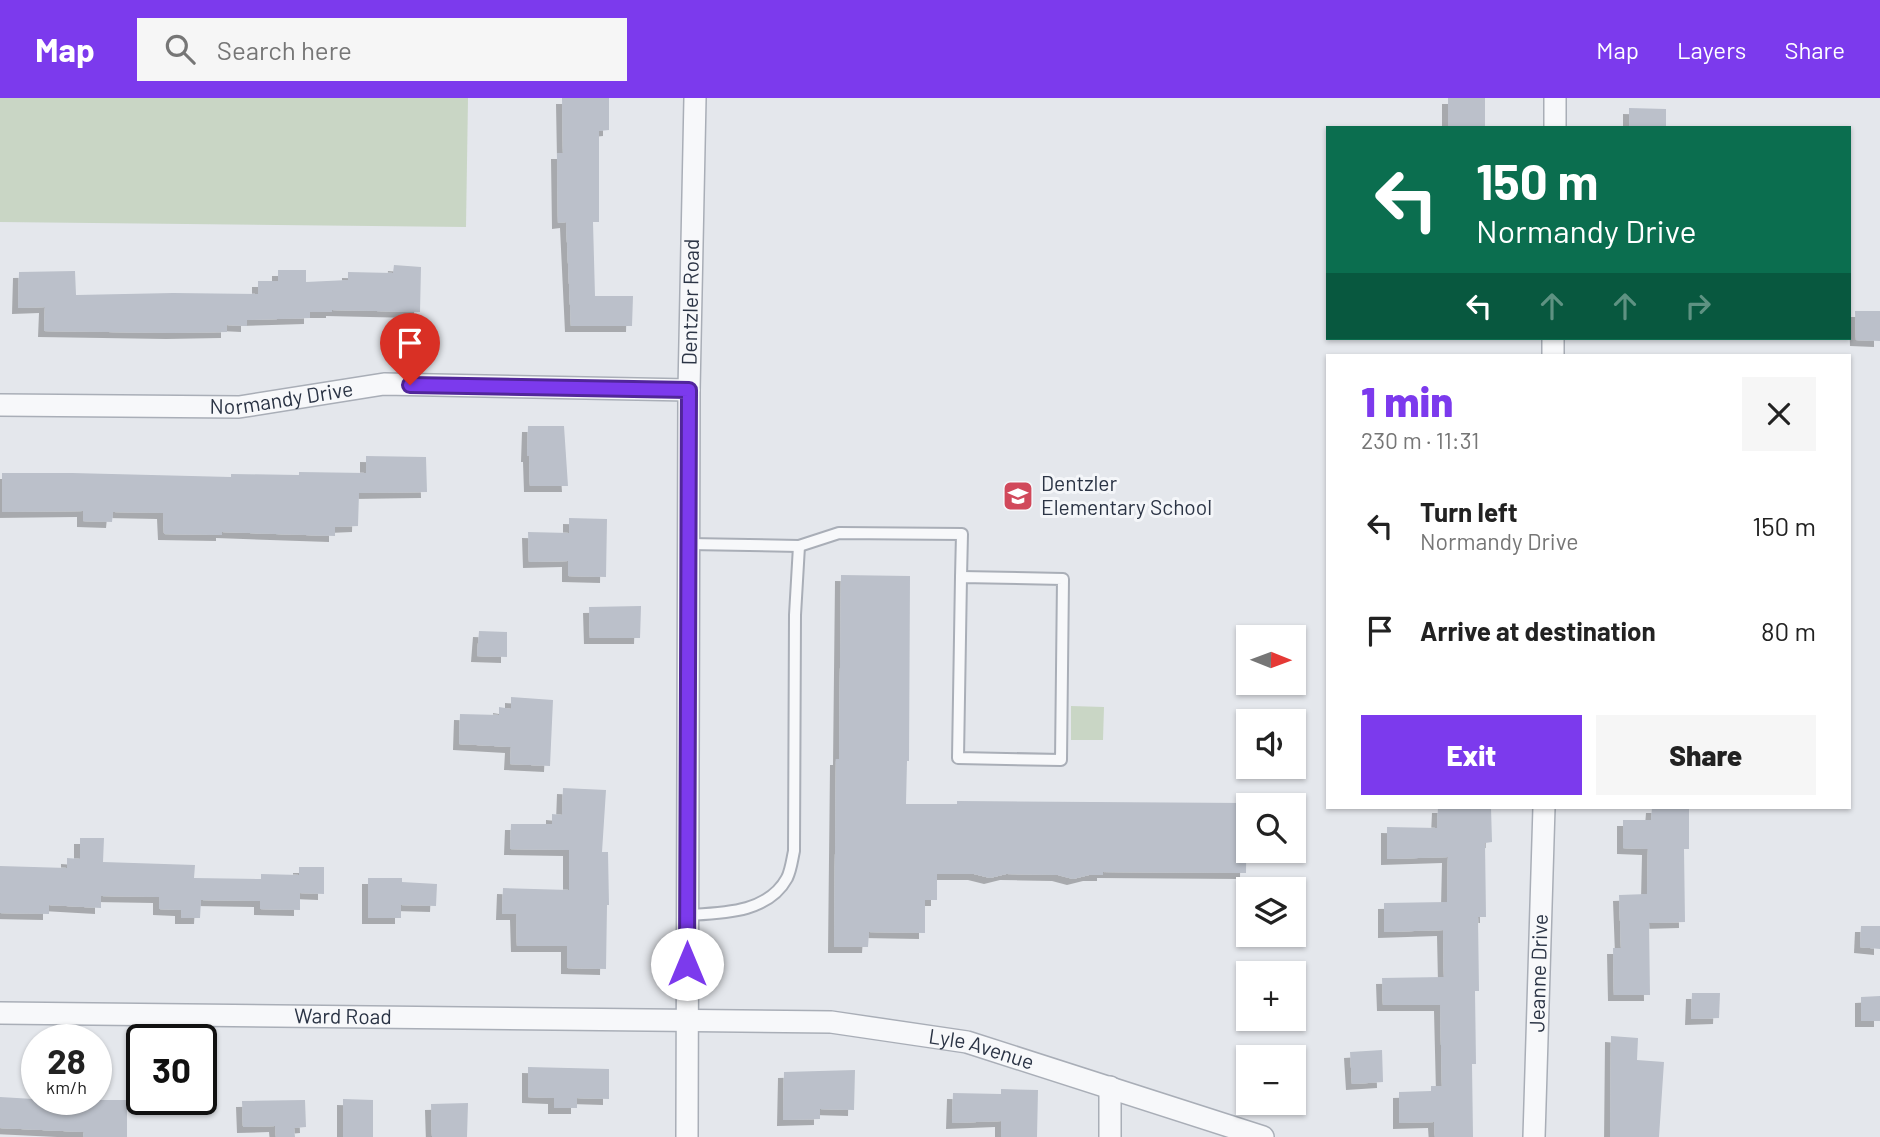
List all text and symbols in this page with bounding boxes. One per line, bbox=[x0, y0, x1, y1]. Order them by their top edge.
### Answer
search box bbox=[137, 18, 627, 81]
text: Map bbox=[35, 29, 95, 69]
icon: search bbox=[161, 30, 199, 68]
text: Search here bbox=[217, 34, 352, 65]
text: Map bbox=[1596, 35, 1639, 64]
text: Layers bbox=[1677, 35, 1746, 64]
text: Share bbox=[1784, 35, 1845, 64]
text: 150 m bbox=[1476, 151, 1598, 210]
icon: left bbox=[1361, 154, 1452, 245]
text: Normandy Drive bbox=[1476, 211, 1696, 249]
street label: Dentzler Road bbox=[676, 238, 703, 366]
icon: left bbox=[1460, 287, 1498, 325]
icon: ahead bbox=[1533, 287, 1571, 325]
icon: ahead bbox=[1606, 287, 1644, 325]
icon: right bbox=[1679, 287, 1717, 325]
pin bbox=[380, 313, 440, 385]
icon: arrive bbox=[391, 324, 429, 362]
street label: Normandy Drive bbox=[210, 375, 355, 418]
text: 1 min bbox=[1361, 375, 1453, 425]
button: close bbox=[1742, 377, 1816, 451]
text: 230 m · 11:31 bbox=[1361, 426, 1479, 454]
place label: Dentzler Elementary School bbox=[1041, 470, 1212, 519]
school or university icon: Dentzler Elementary School bbox=[1001, 479, 1035, 513]
text: Turn left bbox=[1420, 496, 1518, 527]
icon: left bbox=[1361, 507, 1399, 545]
text: 150 m bbox=[1752, 510, 1816, 541]
text: Normandy Drive bbox=[1420, 527, 1578, 555]
icon: arrive bbox=[1361, 612, 1399, 650]
text: Arrive at destination bbox=[1420, 615, 1656, 646]
text: 80 m bbox=[1761, 615, 1816, 646]
north arrow bbox=[1236, 625, 1306, 695]
map controls bbox=[1236, 625, 1306, 1115]
button: sound bbox=[1236, 709, 1306, 779]
button: Exit bbox=[1361, 715, 1582, 795]
button: Share bbox=[1596, 715, 1816, 795]
button: search bbox=[1236, 793, 1306, 863]
button: layers bbox=[1236, 877, 1306, 947]
street label: Jeanne Drive bbox=[1523, 913, 1552, 1033]
position arrow bbox=[650, 927, 724, 1001]
button: + bbox=[1236, 961, 1306, 1031]
street label: Ward Road bbox=[294, 1002, 392, 1028]
street label: Lyle Avenue bbox=[927, 1023, 1038, 1074]
speed limit sign: 30 bbox=[126, 1024, 217, 1115]
text: 28 bbox=[47, 1039, 86, 1081]
button: − bbox=[1236, 1045, 1306, 1115]
text: km/h bbox=[46, 1076, 87, 1098]

